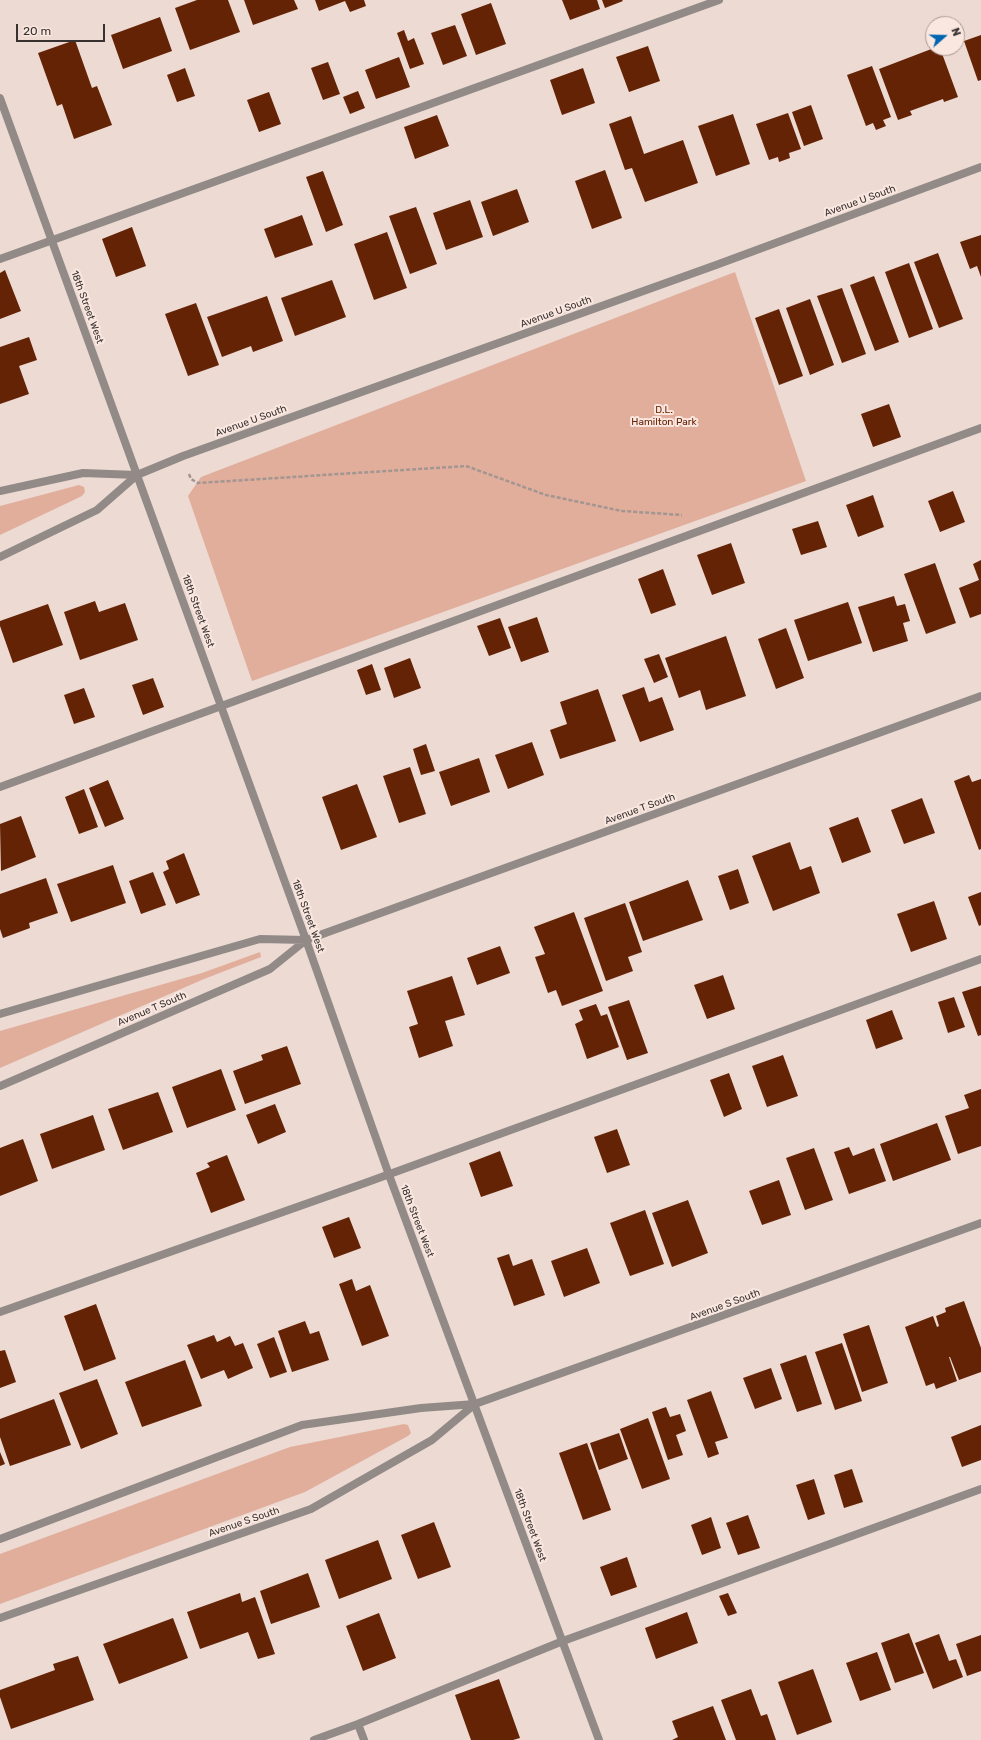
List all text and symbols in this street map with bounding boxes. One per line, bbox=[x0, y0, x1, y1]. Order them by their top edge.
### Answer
scale bar bbox=[18, 16, 107, 42]
north arrow bbox=[925, 16, 965, 56]
text: 20 m bbox=[23, 24, 51, 38]
text: N bbox=[948, 26, 963, 38]
street label: Avenue U South bbox=[823, 183, 897, 219]
street label: 18th Street West bbox=[68, 269, 106, 345]
street label: Avenue U South bbox=[519, 294, 593, 330]
street label: Avenue U South bbox=[214, 403, 288, 439]
park label: D.L. Hamilton Park bbox=[631, 404, 697, 428]
street label: 18th Street West bbox=[179, 573, 217, 649]
street label: Avenue T South bbox=[603, 791, 677, 827]
street label: 18th Street West bbox=[289, 878, 327, 954]
street label: Avenue T South bbox=[116, 989, 188, 1029]
street label: 18th Street West bbox=[398, 1183, 436, 1259]
street label: Avenue S South bbox=[688, 1287, 762, 1323]
street label: 18th Street West bbox=[511, 1487, 549, 1563]
street label: Avenue S South bbox=[207, 1504, 281, 1540]

